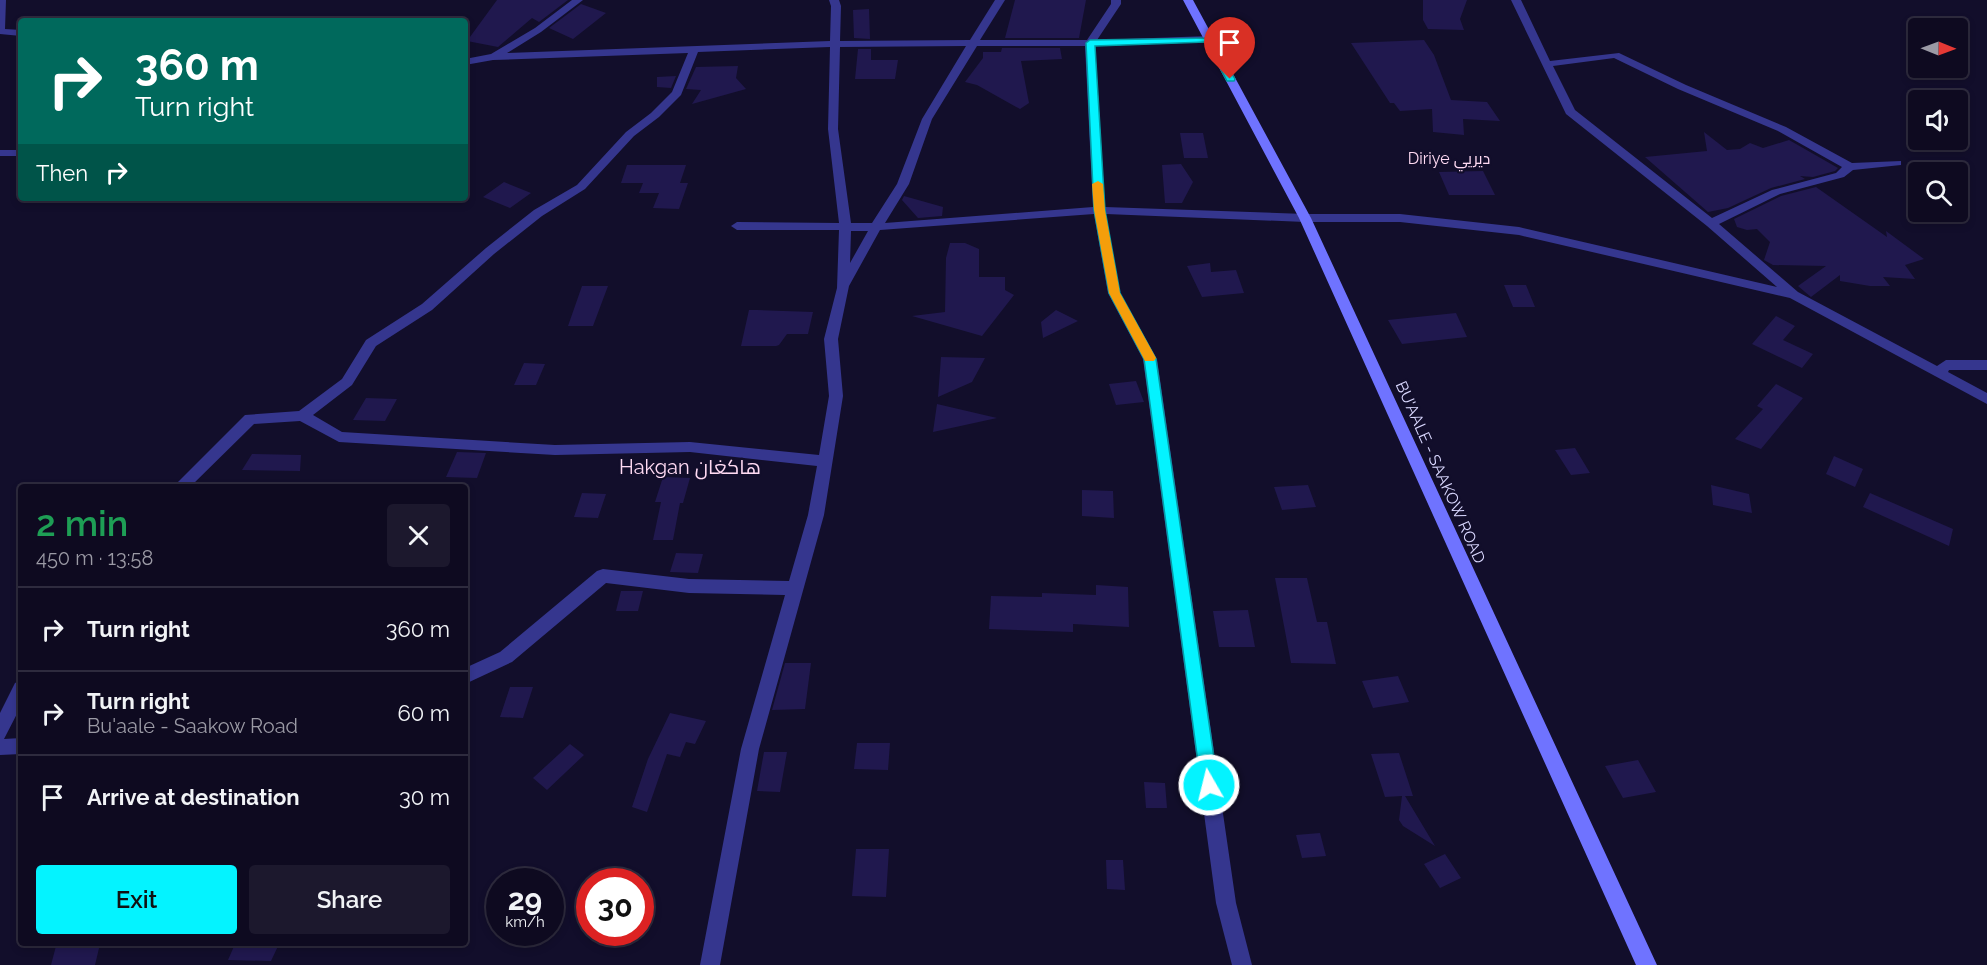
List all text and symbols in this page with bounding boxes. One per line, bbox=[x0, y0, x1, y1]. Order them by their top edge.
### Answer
pin bbox=[1204, 17, 1255, 79]
north arrow bbox=[1908, 18, 1968, 78]
map controls bbox=[1908, 18, 1968, 222]
icon: arrive bbox=[1213, 26, 1246, 59]
text: 360 m bbox=[135, 41, 259, 90]
icon: right bbox=[36, 42, 114, 120]
button: sound bbox=[1908, 90, 1968, 150]
text: Turn right bbox=[135, 91, 254, 122]
district label: Diriye ديريي bbox=[1408, 149, 1490, 172]
icon: right bbox=[100, 156, 133, 189]
text: Then bbox=[36, 160, 88, 186]
button: search bbox=[1908, 162, 1968, 222]
street label: BU'AALE - SAAKOW ROAD bbox=[1392, 378, 1489, 566]
district label: Hakgan هاكغان bbox=[619, 455, 761, 480]
text: 2 min bbox=[36, 502, 128, 544]
button: close bbox=[387, 504, 450, 567]
text: 450 m · 13:58 bbox=[36, 546, 153, 570]
icon: right bbox=[36, 613, 69, 646]
text: Turn right bbox=[87, 616, 190, 642]
text: 360 m bbox=[386, 616, 450, 642]
text: Turn right bbox=[87, 688, 190, 714]
icon: right bbox=[36, 697, 69, 730]
text: 60 m bbox=[397, 700, 450, 726]
text: Bu'aale - Saakow Road bbox=[87, 714, 298, 738]
position arrow bbox=[1177, 753, 1241, 817]
icon: arrive bbox=[36, 781, 69, 814]
text: Arrive at destination bbox=[87, 784, 300, 810]
text: 30 m bbox=[399, 784, 450, 810]
button: Exit bbox=[36, 865, 237, 934]
button: Share bbox=[249, 865, 450, 934]
speed limit sign: 30 bbox=[576, 868, 654, 946]
text: 29 bbox=[508, 882, 542, 917]
text: km/h bbox=[505, 913, 545, 931]

